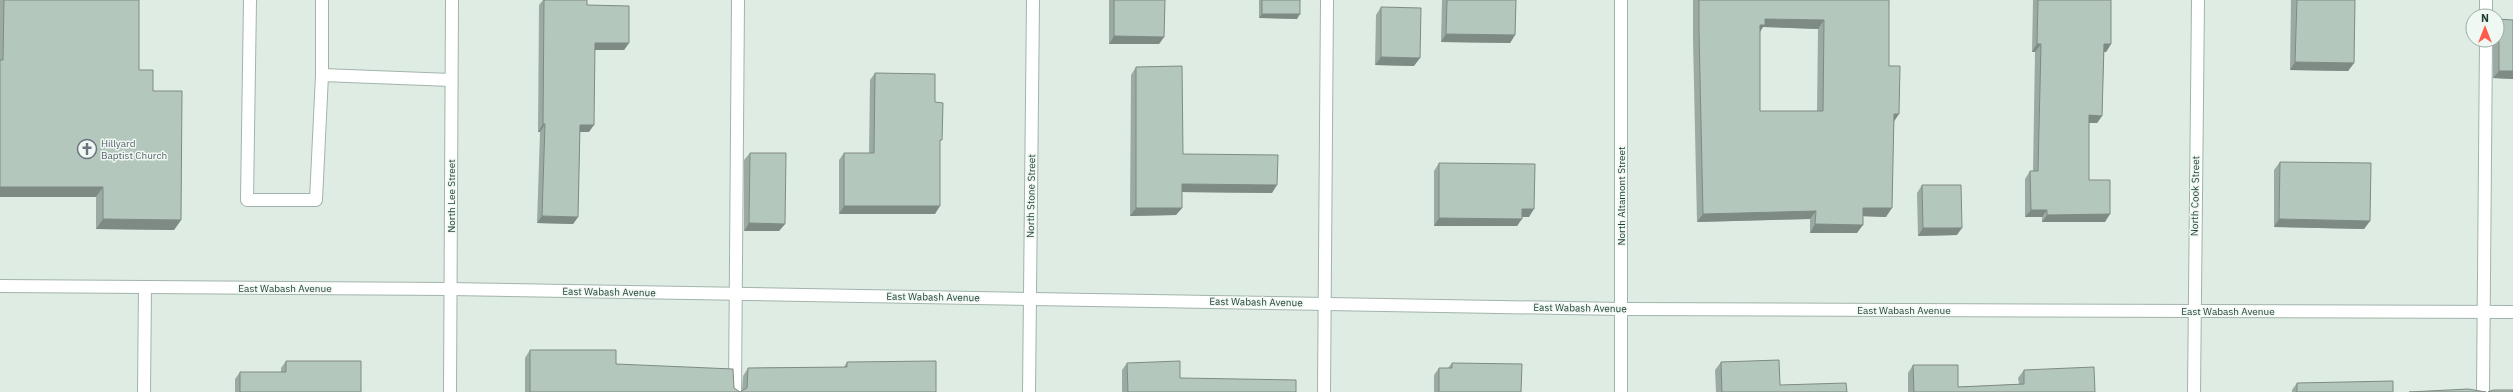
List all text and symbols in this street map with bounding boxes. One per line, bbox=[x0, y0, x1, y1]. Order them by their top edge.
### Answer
north arrow bbox=[2465, 8, 2505, 48]
text: N bbox=[2481, 11, 2489, 25]
place label: Hillyard Baptist Church bbox=[101, 137, 167, 162]
church icon: Hillyard Baptist Church bbox=[76, 138, 98, 160]
street label: North Altamont Street bbox=[1615, 146, 1628, 246]
street label: North Stone Street bbox=[1024, 154, 1038, 238]
street label: North Cook Street bbox=[2188, 155, 2202, 236]
street label: North Lee Street bbox=[445, 159, 458, 233]
street label: East Wabash Avenue bbox=[238, 282, 332, 295]
street label: East Wabash Avenue bbox=[562, 285, 656, 299]
street label: East Wabash Avenue bbox=[886, 290, 980, 304]
street label: East Wabash Avenue bbox=[1209, 295, 1303, 309]
street label: East Wabash Avenue bbox=[1533, 301, 1627, 315]
street label: East Wabash Avenue bbox=[1857, 304, 1951, 317]
street label: East Wabash Avenue bbox=[2181, 305, 2275, 318]

